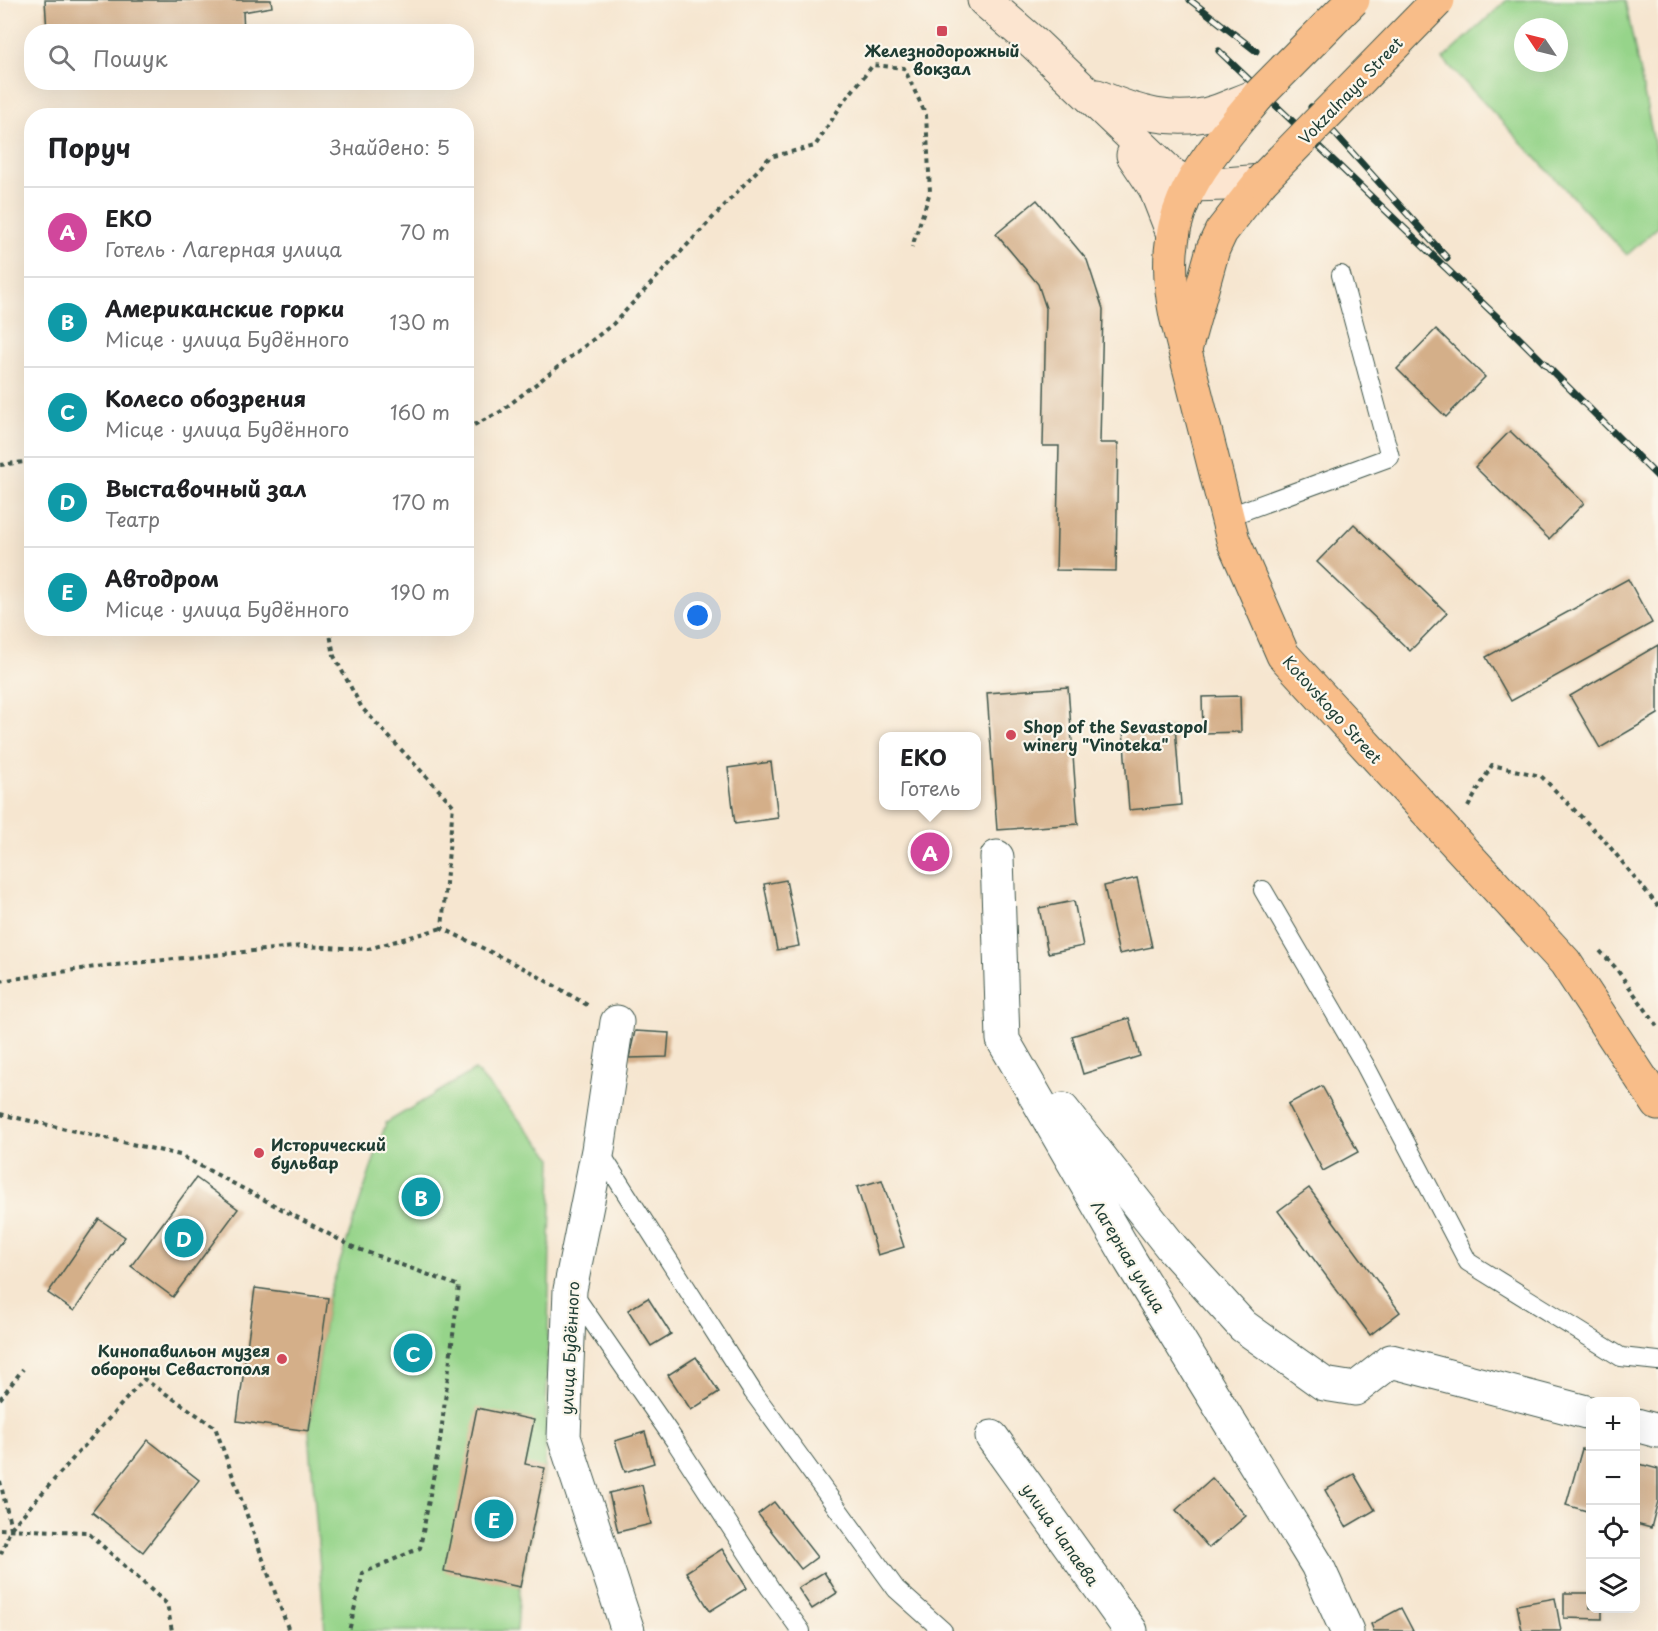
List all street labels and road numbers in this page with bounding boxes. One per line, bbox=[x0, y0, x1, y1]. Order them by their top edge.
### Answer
street label: Vokzalnaya Street bbox=[1292, 31, 1408, 149]
street label: Kotovskogo Street bbox=[1278, 649, 1389, 769]
street label: Лагерная улица bbox=[1086, 1195, 1172, 1317]
street label: улица Будённого bbox=[554, 1280, 584, 1416]
street label: улица Чапаева bbox=[1017, 1478, 1105, 1590]

